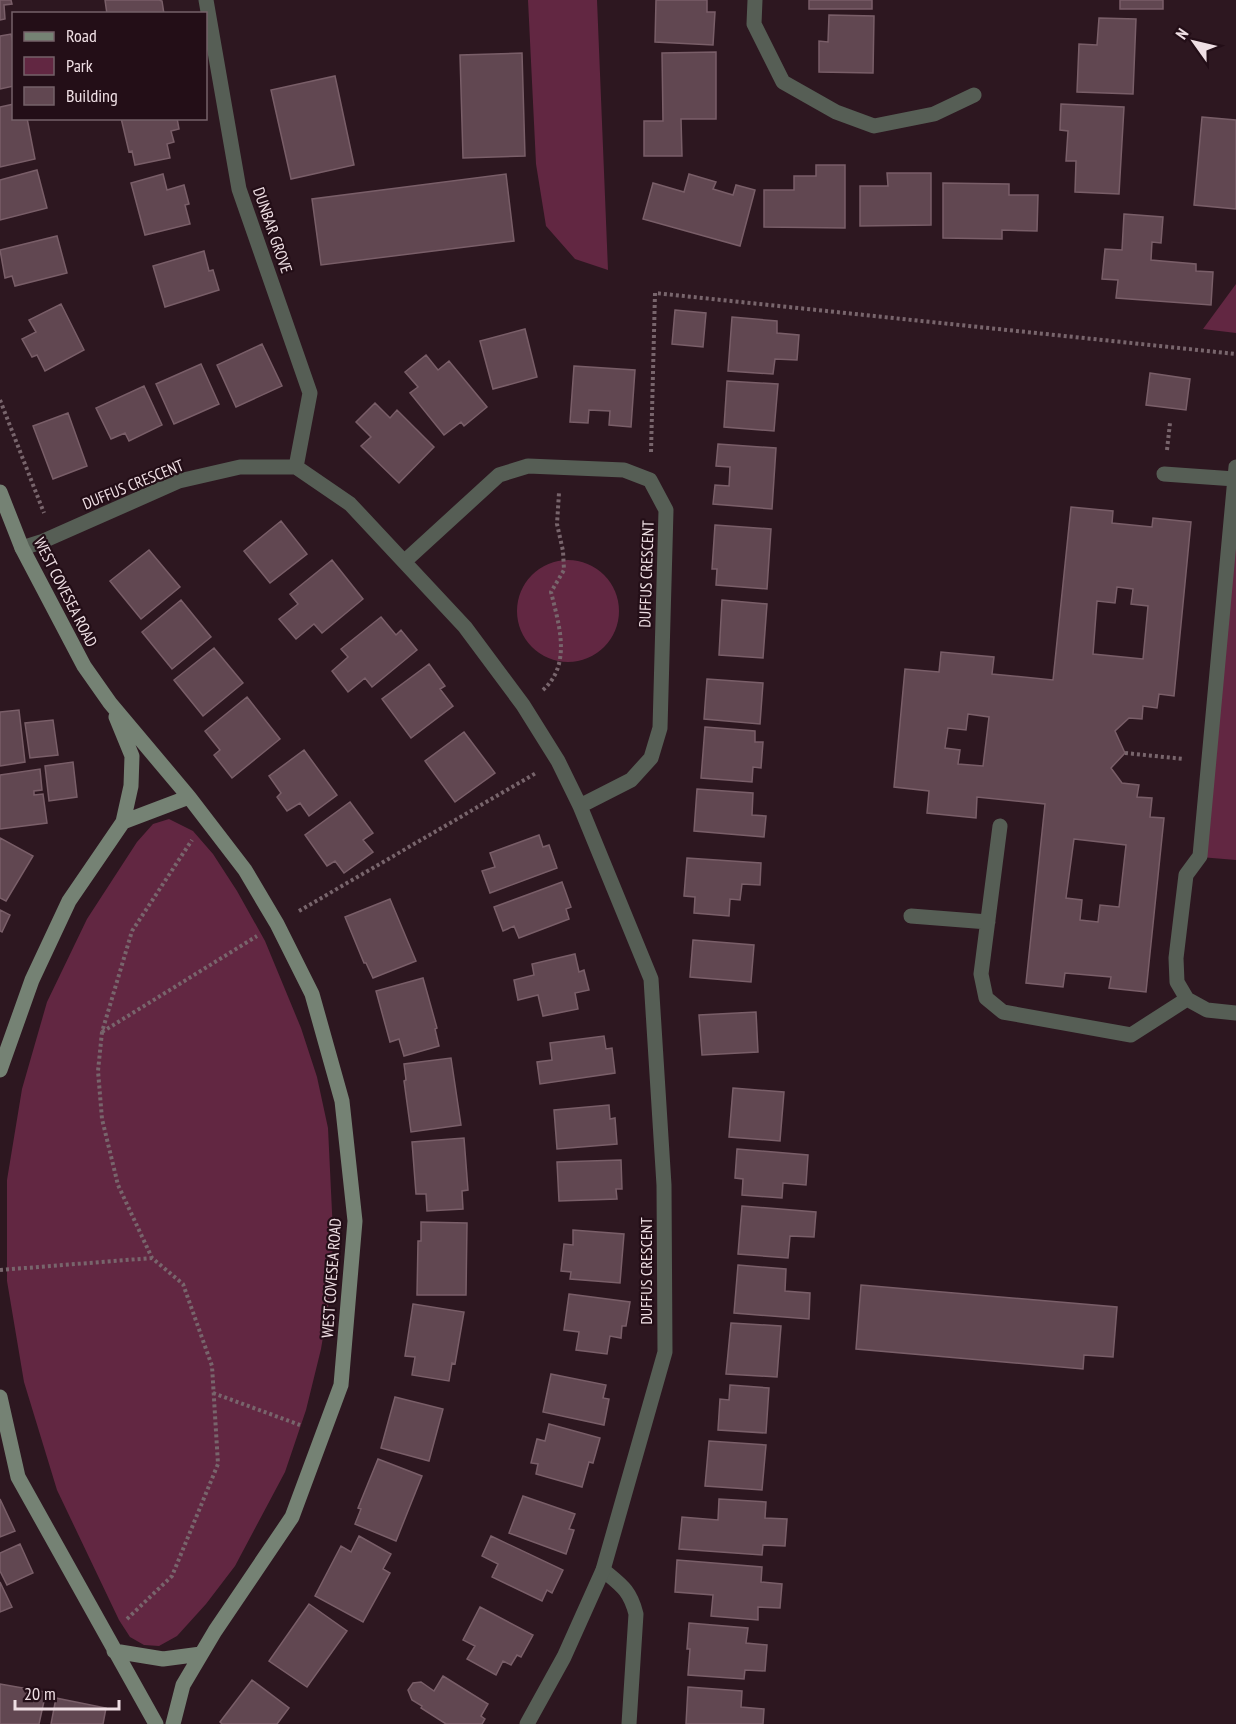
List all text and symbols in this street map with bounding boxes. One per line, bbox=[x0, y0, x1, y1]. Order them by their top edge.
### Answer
legend bbox=[12, 12, 207, 120]
north arrow bbox=[1164, 12, 1224, 72]
text: Road bbox=[66, 24, 97, 47]
text: N bbox=[1171, 24, 1192, 43]
text: Park bbox=[66, 54, 93, 77]
text: Building bbox=[66, 84, 118, 107]
street label: DUNBAR GROVE bbox=[249, 185, 297, 276]
street label: DUFFUS CRESCENT bbox=[80, 455, 186, 513]
street label: DUFFUS CRESCENT bbox=[634, 520, 658, 628]
street label: WEST COVESEA ROAD bbox=[30, 534, 102, 650]
street label: WEST COVESEA ROAD bbox=[317, 1217, 345, 1339]
street label: DUFFUS CRESCENT bbox=[636, 1217, 656, 1325]
scale bar bbox=[15, 1673, 118, 1711]
text: 20 m bbox=[24, 1682, 56, 1705]

